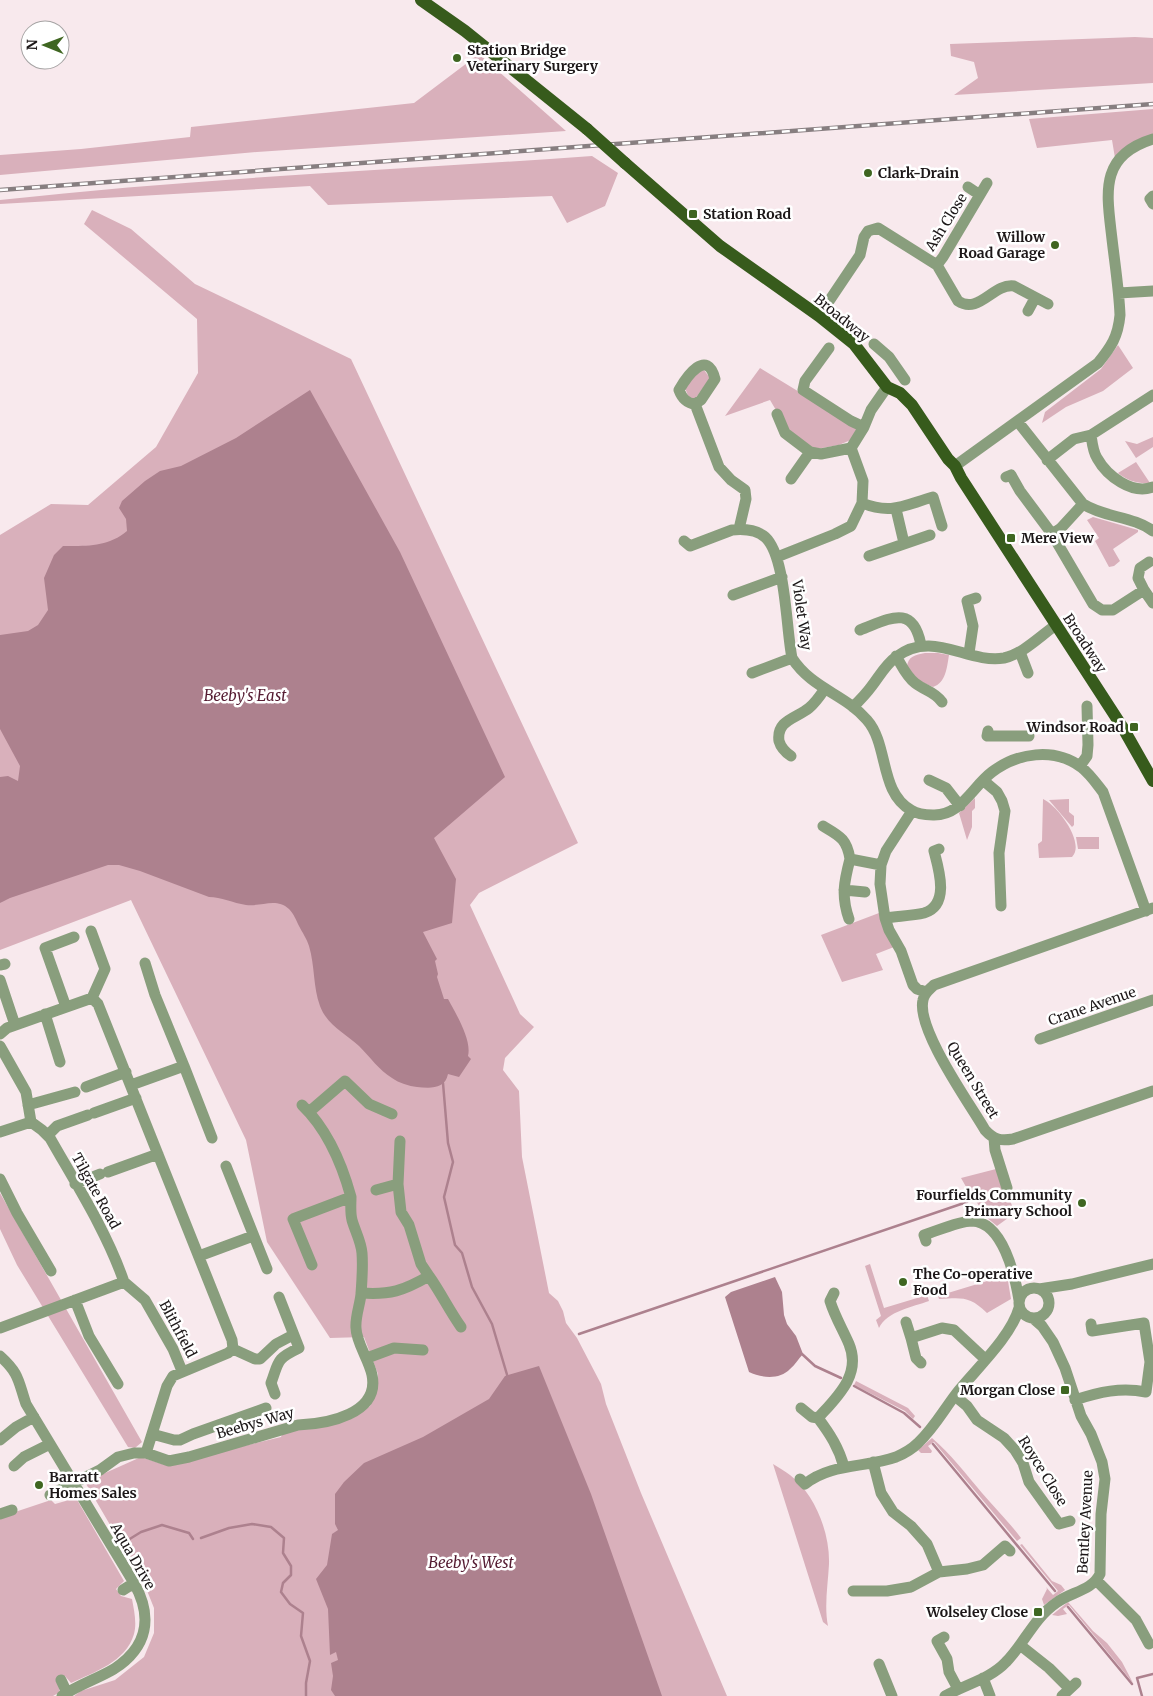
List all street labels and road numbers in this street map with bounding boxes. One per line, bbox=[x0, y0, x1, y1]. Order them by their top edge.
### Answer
street label: Ash Close bbox=[921, 190, 971, 255]
street label: Broadway bbox=[810, 290, 874, 347]
street label: Violet Way bbox=[788, 578, 816, 652]
street label: Broadway bbox=[1059, 610, 1111, 677]
street label: Crane Avenue bbox=[1046, 983, 1138, 1029]
street label: Queen Street bbox=[943, 1038, 1003, 1122]
street label: Tilgate Road bbox=[68, 1150, 125, 1233]
street label: Blithfield bbox=[155, 1297, 201, 1361]
street label: Beebys Way bbox=[214, 1403, 297, 1443]
street label: Royce Close bbox=[1014, 1433, 1072, 1509]
street label: Bentley Avenue bbox=[1073, 1470, 1097, 1574]
street label: Aqua Drive bbox=[106, 1519, 159, 1593]

